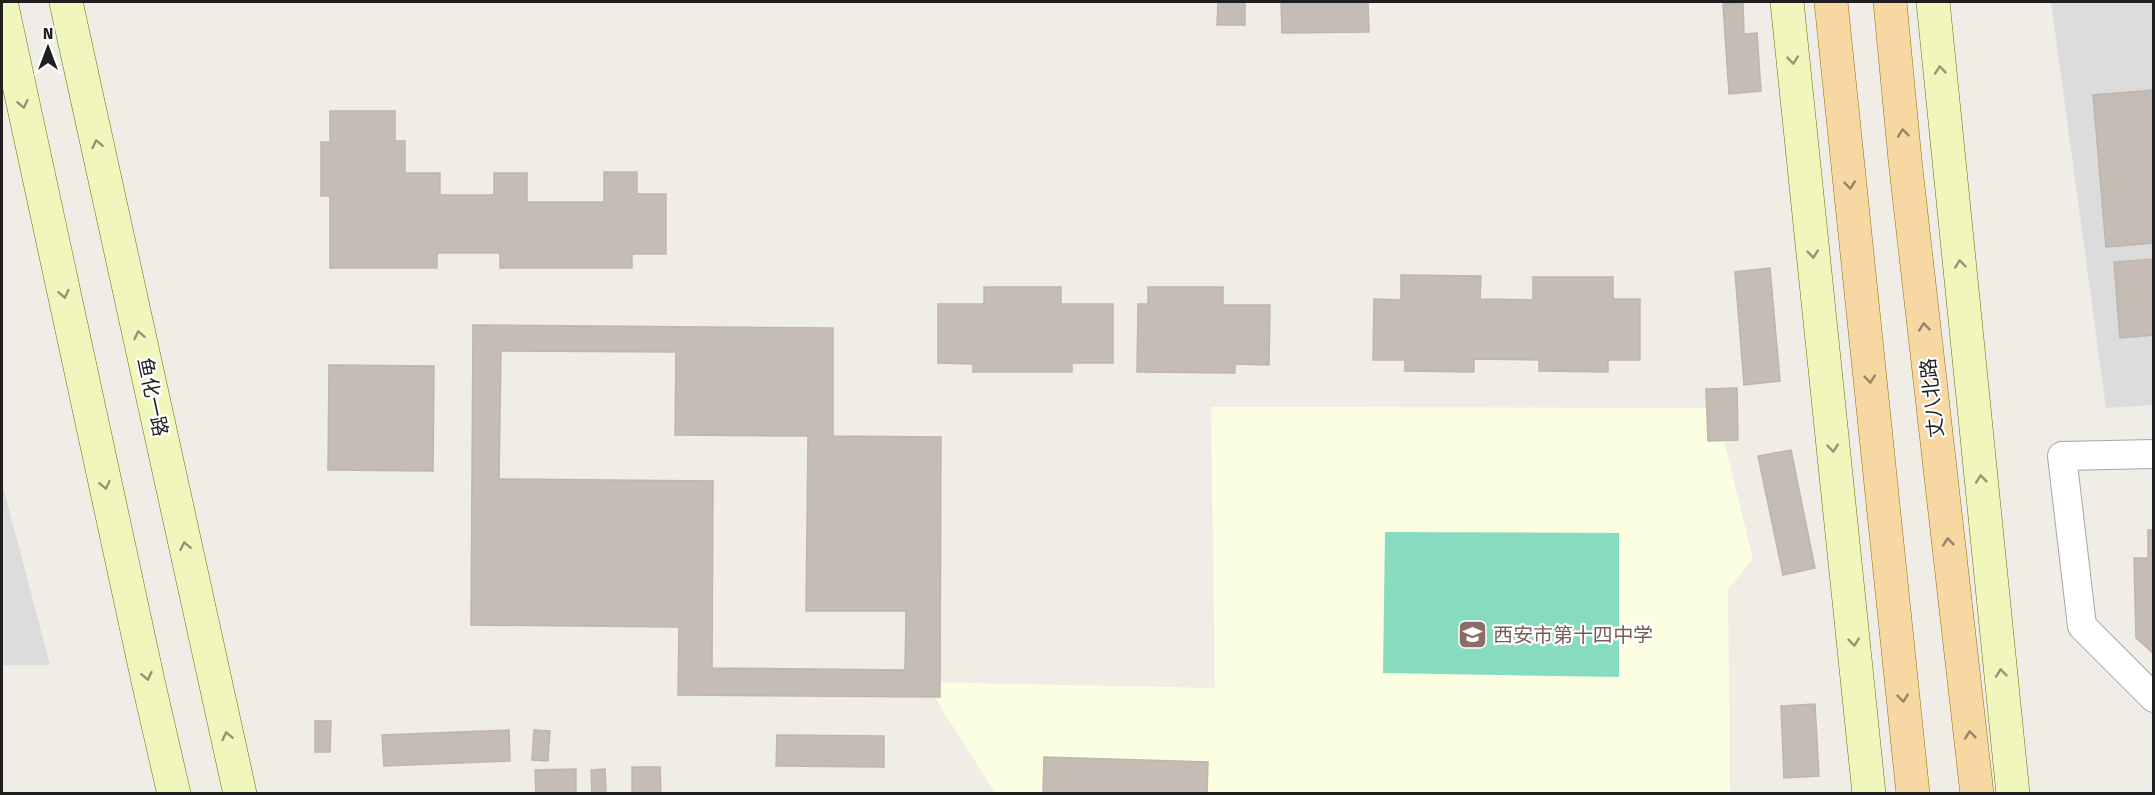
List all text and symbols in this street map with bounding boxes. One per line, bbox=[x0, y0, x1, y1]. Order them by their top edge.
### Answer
north arrow bbox=[18, 18, 78, 78]
text: N bbox=[43, 24, 53, 43]
one-way arrow bbox=[1786, 55, 1799, 64]
one-way arrow bbox=[1934, 65, 1947, 74]
one-way arrow bbox=[16, 99, 29, 109]
one-way arrow bbox=[1897, 129, 1910, 138]
one-way arrow bbox=[92, 140, 105, 150]
one-way arrow bbox=[1843, 180, 1856, 190]
one-way arrow bbox=[1806, 249, 1819, 258]
one-way arrow bbox=[1954, 259, 1967, 268]
one-way arrow bbox=[57, 289, 70, 299]
one-way arrow bbox=[1918, 322, 1931, 332]
one-way arrow bbox=[133, 330, 146, 340]
street label: 鱼化一路 bbox=[133, 355, 173, 439]
street label: 丈八北路 bbox=[1916, 357, 1948, 439]
one-way arrow bbox=[1863, 374, 1876, 384]
one-way arrow bbox=[1826, 443, 1839, 452]
one-way arrow bbox=[1975, 474, 1988, 483]
one-way arrow bbox=[98, 480, 111, 490]
one-way arrow bbox=[1943, 537, 1955, 546]
one-way arrow bbox=[180, 541, 193, 551]
school or university icon: 西安市第十四中学 bbox=[1456, 619, 1488, 651]
place label: 西安市第十四中学 bbox=[1493, 623, 1653, 647]
one-way arrow bbox=[1847, 637, 1859, 646]
one-way arrow bbox=[1995, 668, 2008, 677]
one-way arrow bbox=[139, 670, 152, 680]
one-way arrow bbox=[1896, 694, 1909, 703]
one-way arrow bbox=[1965, 731, 1977, 740]
one-way arrow bbox=[221, 732, 234, 742]

